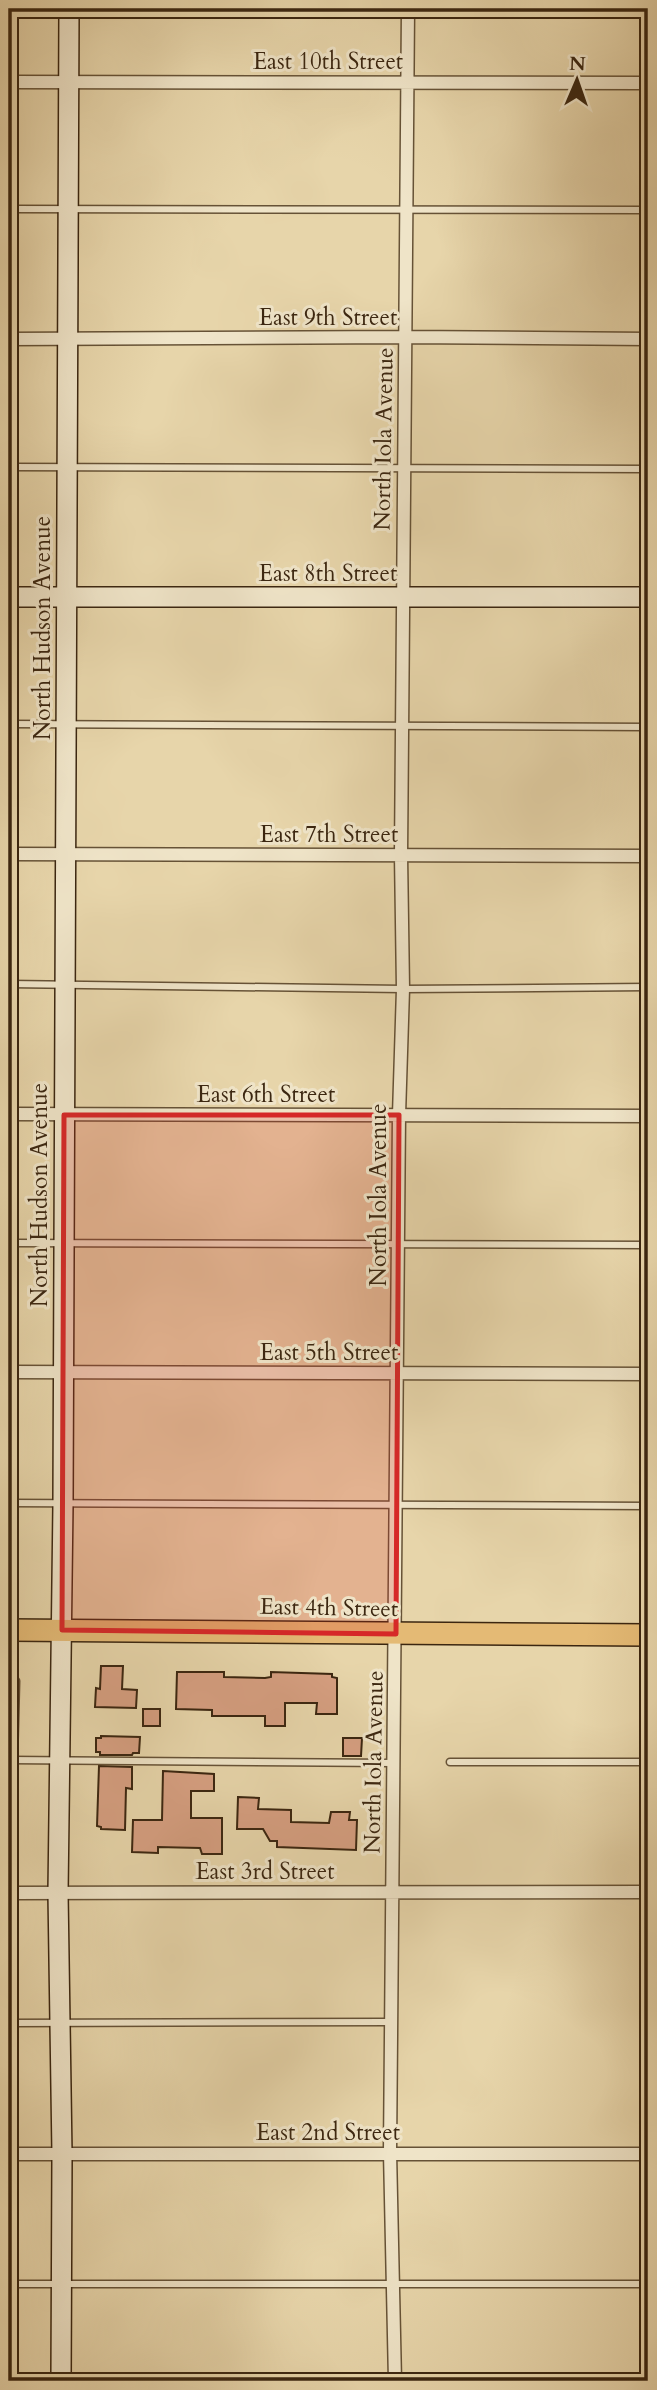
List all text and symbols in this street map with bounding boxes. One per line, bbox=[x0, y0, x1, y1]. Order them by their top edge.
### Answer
street label: East 10th Street bbox=[253, 46, 403, 77]
north arrow bbox=[542, 46, 612, 116]
text: N bbox=[569, 51, 587, 77]
street label: East 9th Street bbox=[259, 302, 397, 333]
street label: North Iola Avenue bbox=[366, 347, 401, 531]
street label: North Hudson Avenue bbox=[27, 516, 58, 740]
street label: East 8th Street bbox=[259, 558, 397, 589]
street label: East 7th Street bbox=[260, 819, 398, 850]
street label: East 6th Street bbox=[197, 1079, 335, 1110]
street label: North Hudson Avenue bbox=[24, 1083, 55, 1307]
street label: North Iola Avenue bbox=[363, 1103, 394, 1287]
street label: East 5th Street bbox=[260, 1337, 398, 1368]
street label: East 4th Street bbox=[260, 1591, 398, 1624]
street label: North Iola Avenue bbox=[356, 1670, 391, 1854]
street label: East 3rd Street bbox=[195, 1856, 335, 1887]
street label: East 2nd Street bbox=[256, 2117, 400, 2148]

